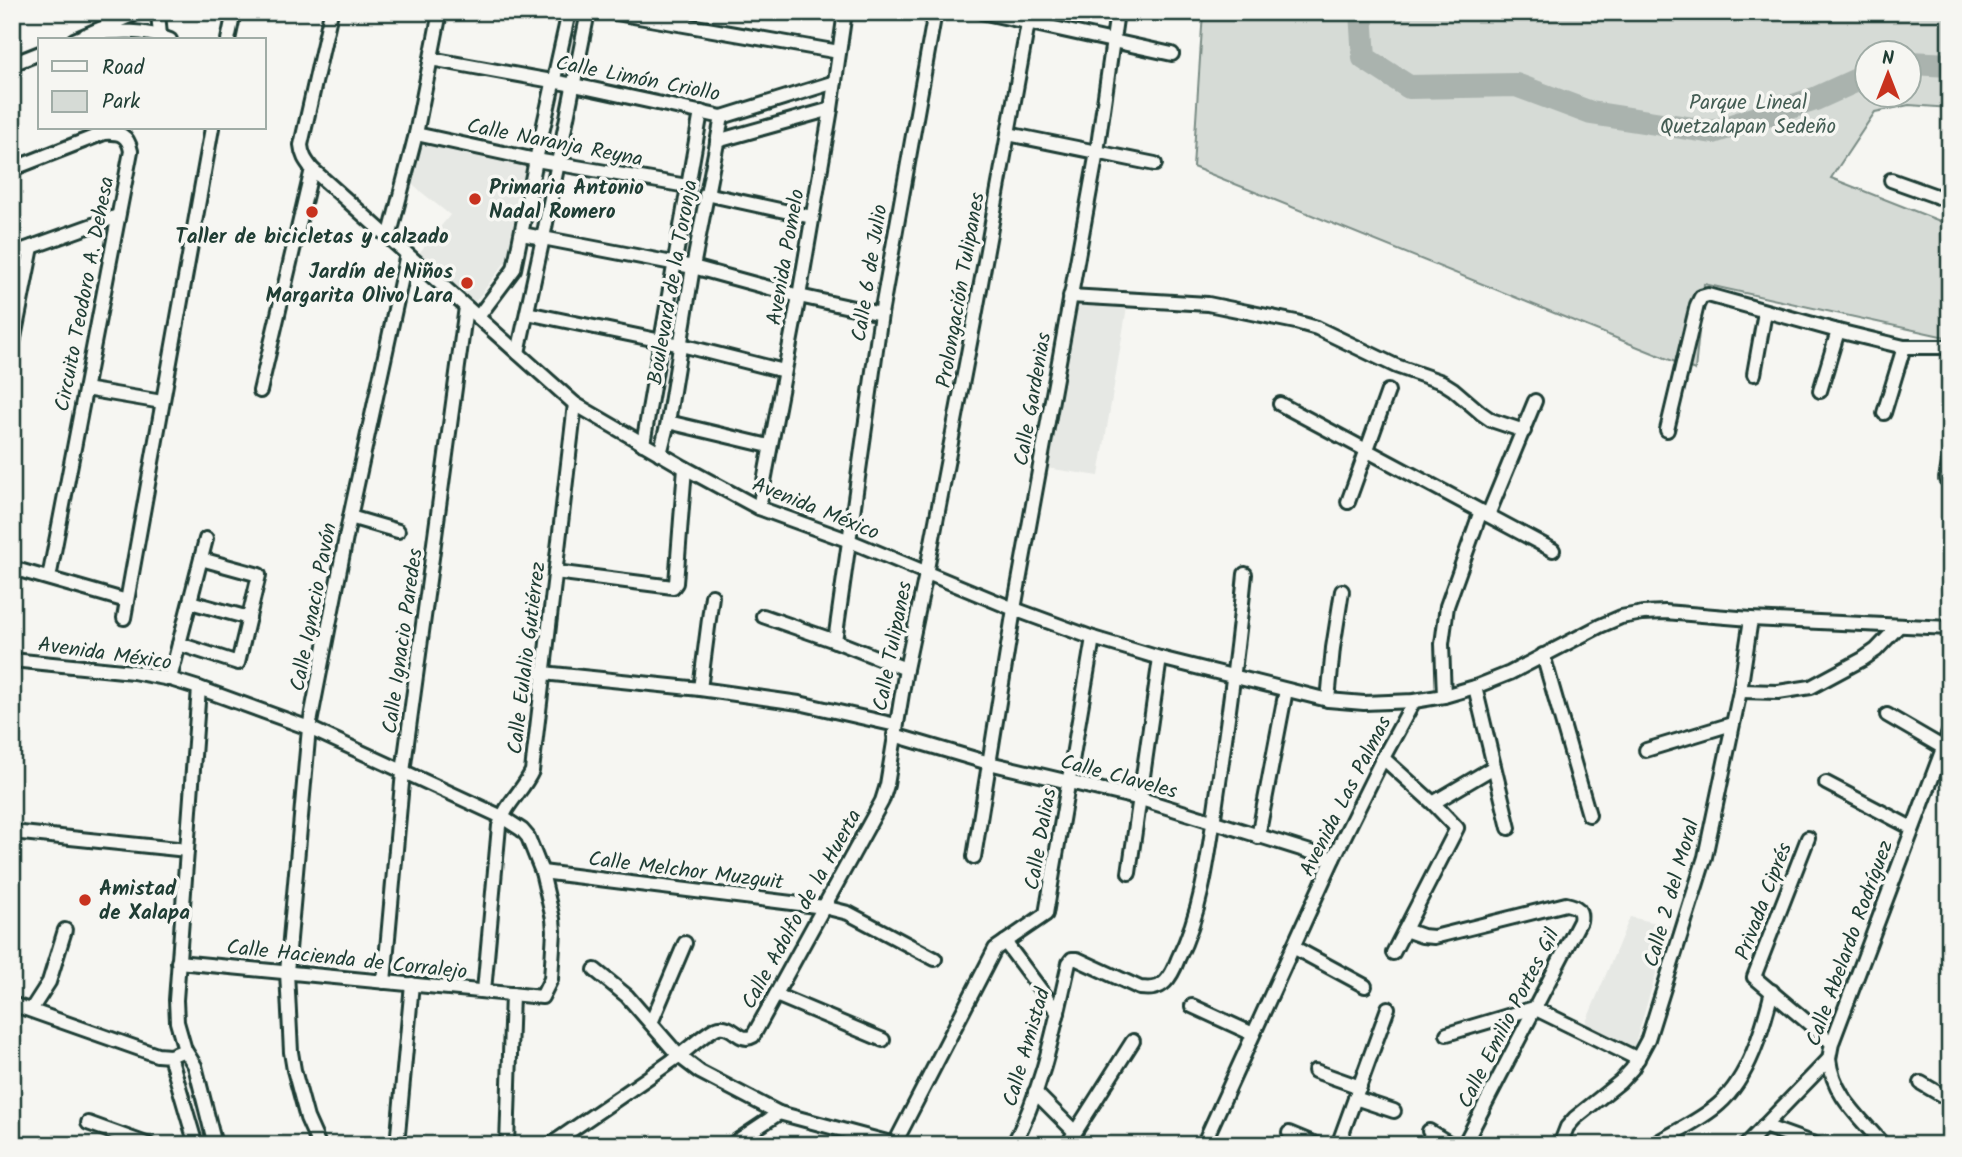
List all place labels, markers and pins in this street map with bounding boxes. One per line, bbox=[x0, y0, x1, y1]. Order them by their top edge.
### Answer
place label: Primaria Antonio Nadal Romero bbox=[489, 172, 644, 229]
marker: Primaria Antonio Nadal Romero bbox=[467, 191, 483, 207]
marker: Taller de bicicletas y calzado bbox=[304, 204, 320, 220]
place label: Taller de bicicletas y calzado bbox=[175, 221, 449, 254]
place label: Jardín de Niños Margarita Olivo Lara bbox=[266, 256, 453, 313]
marker: Jardín de Niños Margarita Olivo Lara bbox=[459, 275, 475, 291]
place label: Amistad de Xalapa bbox=[99, 873, 190, 930]
marker: Amistad de Xalapa bbox=[77, 892, 93, 908]

